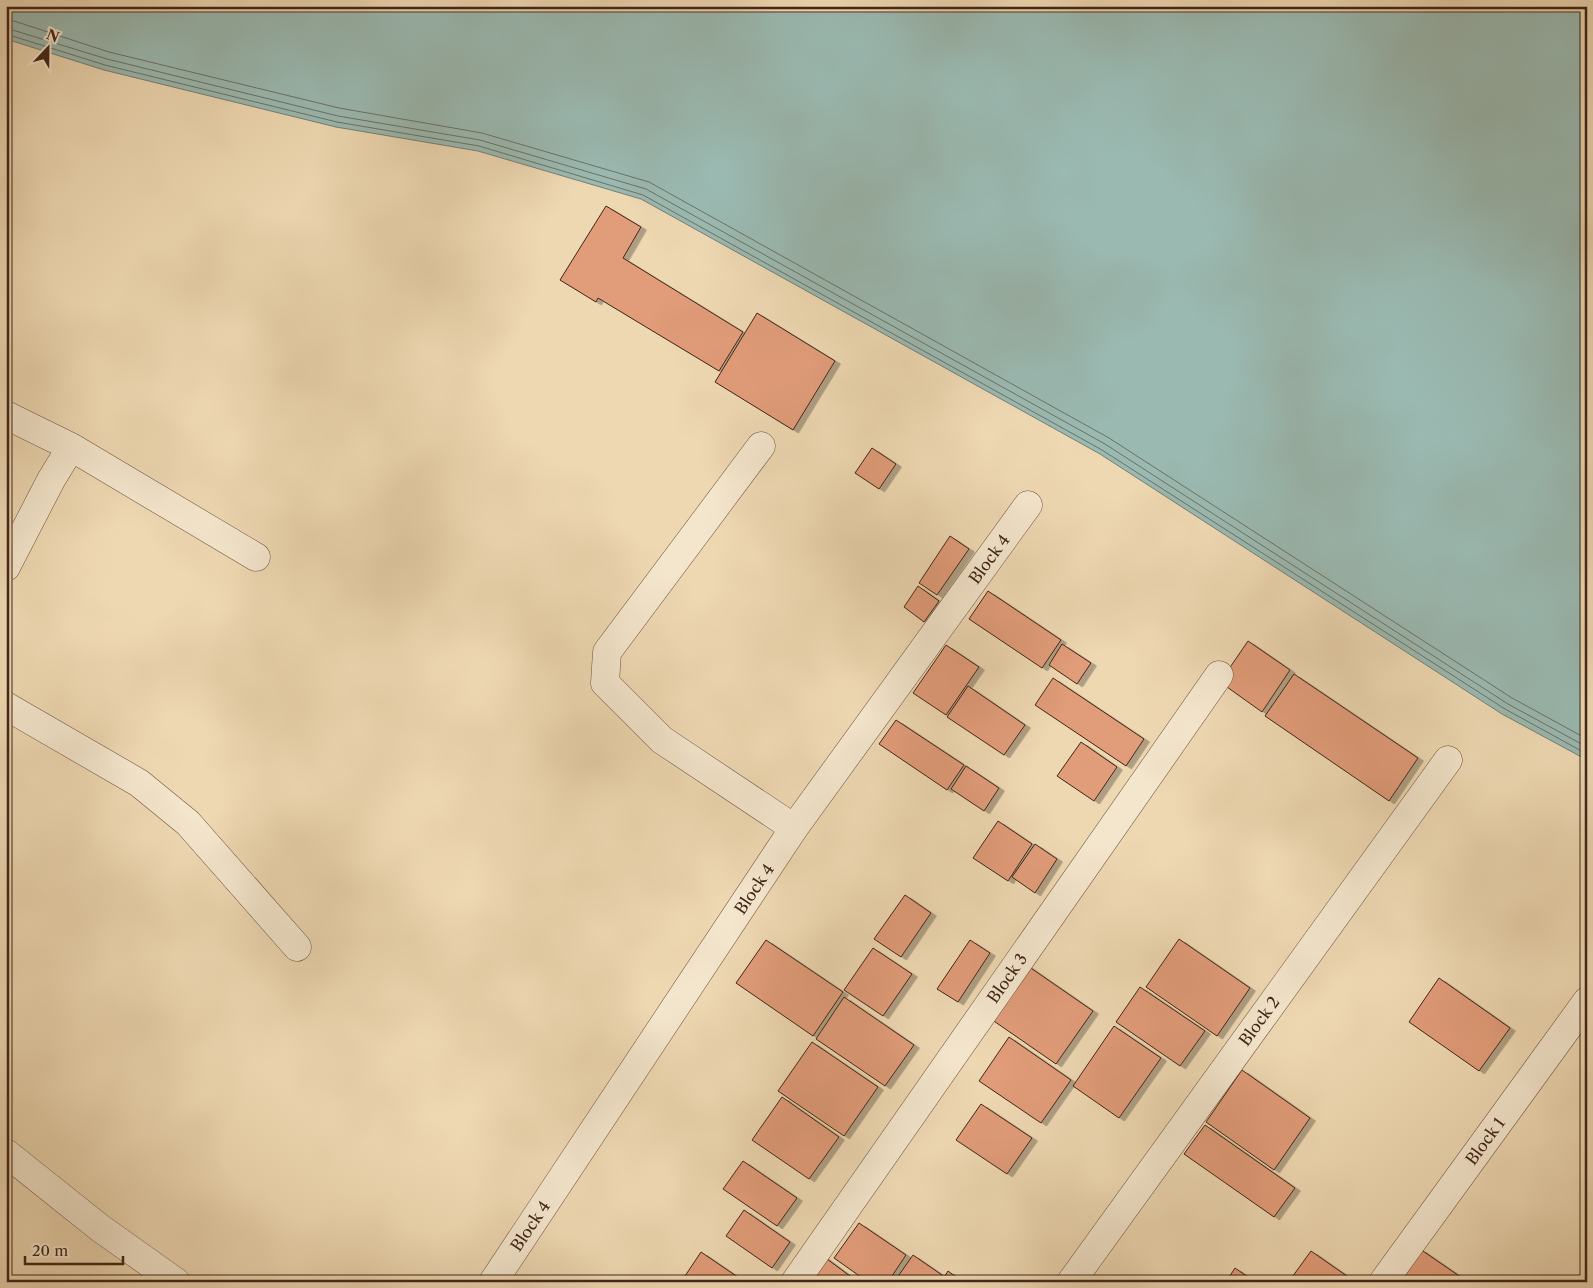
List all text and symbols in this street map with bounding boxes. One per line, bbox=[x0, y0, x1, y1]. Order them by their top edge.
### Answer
north arrow bbox=[22, 22, 72, 72]
text: N bbox=[44, 25, 62, 47]
street label: Block 4 bbox=[964, 530, 1014, 588]
street label: Block 4 bbox=[730, 860, 778, 918]
street label: Block 3 bbox=[983, 949, 1031, 1007]
street label: Block 2 bbox=[1234, 992, 1284, 1050]
street label: Block 1 bbox=[1461, 1113, 1509, 1169]
street label: Block 4 bbox=[506, 1197, 554, 1255]
scale bar bbox=[25, 1233, 122, 1265]
text: 20 m bbox=[32, 1241, 68, 1260]

